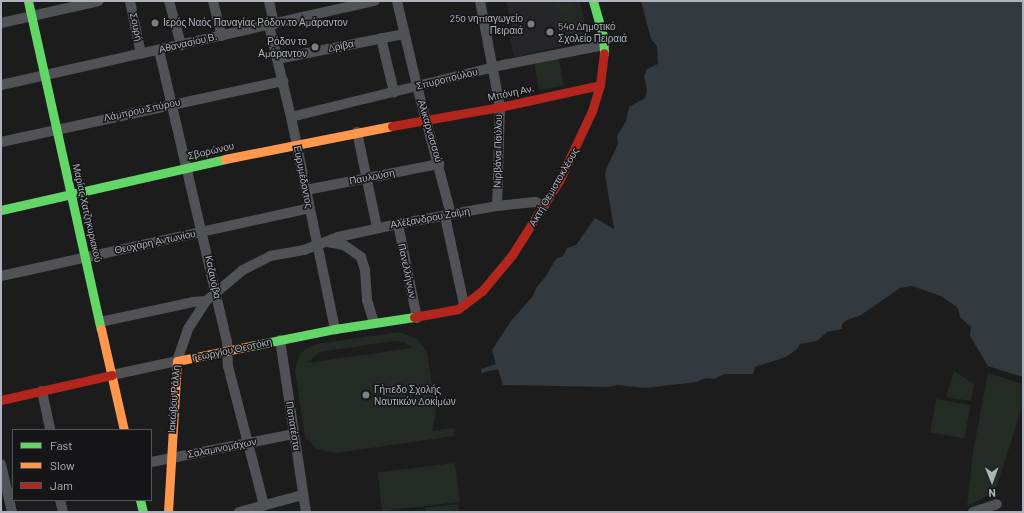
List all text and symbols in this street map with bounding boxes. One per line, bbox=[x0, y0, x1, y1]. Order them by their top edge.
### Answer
street label: Σουρή bbox=[127, 12, 145, 42]
place label: 25ο νηπιαγωγείο Πειραιά bbox=[450, 12, 523, 36]
place label: Ιερός Ναός Παναγίας Ρόδον το Αμάραντον bbox=[163, 17, 348, 29]
marker: Ιερός Ναός Παναγίας Ρόδον το Αμάραντον bbox=[150, 18, 160, 28]
marker: 25ο νηπιαγωγείο Πειραιά bbox=[526, 19, 536, 29]
place label: 54ο Δημοτικό Σχολείο Πειραιά bbox=[558, 20, 627, 44]
marker: 54ο Δημοτικό Σχολείο Πειραιά bbox=[545, 27, 555, 37]
street label: Αθανασίου Β. bbox=[158, 30, 218, 56]
place label: Ρόδον το Αμάραντον bbox=[258, 35, 307, 58]
street label: Δρίβα bbox=[327, 38, 355, 54]
marker: Ρόδον το Αμάραντον bbox=[310, 42, 320, 52]
street label: Σπυροπούλου bbox=[415, 66, 479, 92]
street label: Μπόνη Αν. bbox=[487, 82, 535, 104]
street label: Λάμπρου Σπύρου bbox=[103, 96, 181, 124]
street label: Αλικαρνασσού bbox=[415, 98, 445, 164]
street label: Νιρβάνα Παύλου bbox=[491, 114, 505, 188]
street label: Σβορώνου bbox=[187, 140, 235, 162]
street label: Ευρυμέδοντος bbox=[291, 145, 315, 209]
street label: Ακτή Θεμιστοκλέους bbox=[527, 145, 581, 229]
street label: Μαρίας Χατζηκυριακού bbox=[70, 163, 104, 263]
street label: Παυλούση bbox=[348, 167, 396, 187]
street label: Αλέξανδρου Ζαΐμη bbox=[389, 205, 471, 231]
street label: Θεοχάρη Αντωνίου bbox=[113, 228, 197, 256]
street label: Πανελλήνων bbox=[395, 242, 419, 300]
street label: Καζανόβα bbox=[203, 254, 223, 300]
street label: Γεωργίου Θεοτόκη bbox=[191, 336, 273, 364]
street label: Ιακώβου Ράλλη bbox=[166, 365, 182, 433]
place label: Γήπεδο Σχολής Ναυτικών Δοκίμων bbox=[374, 383, 456, 406]
marker: Γήπεδο Σχολής Ναυτικών Δοκίμων bbox=[361, 390, 371, 400]
street label: Παπατέστα bbox=[283, 401, 303, 451]
legend bbox=[12, 429, 152, 501]
street label: Σαλαμινομάχων bbox=[187, 435, 257, 461]
text: Fast bbox=[50, 438, 73, 452]
text: Slow bbox=[50, 458, 75, 472]
north arrow bbox=[972, 461, 1012, 501]
text: Jam bbox=[50, 478, 73, 492]
text: N bbox=[988, 487, 996, 500]

